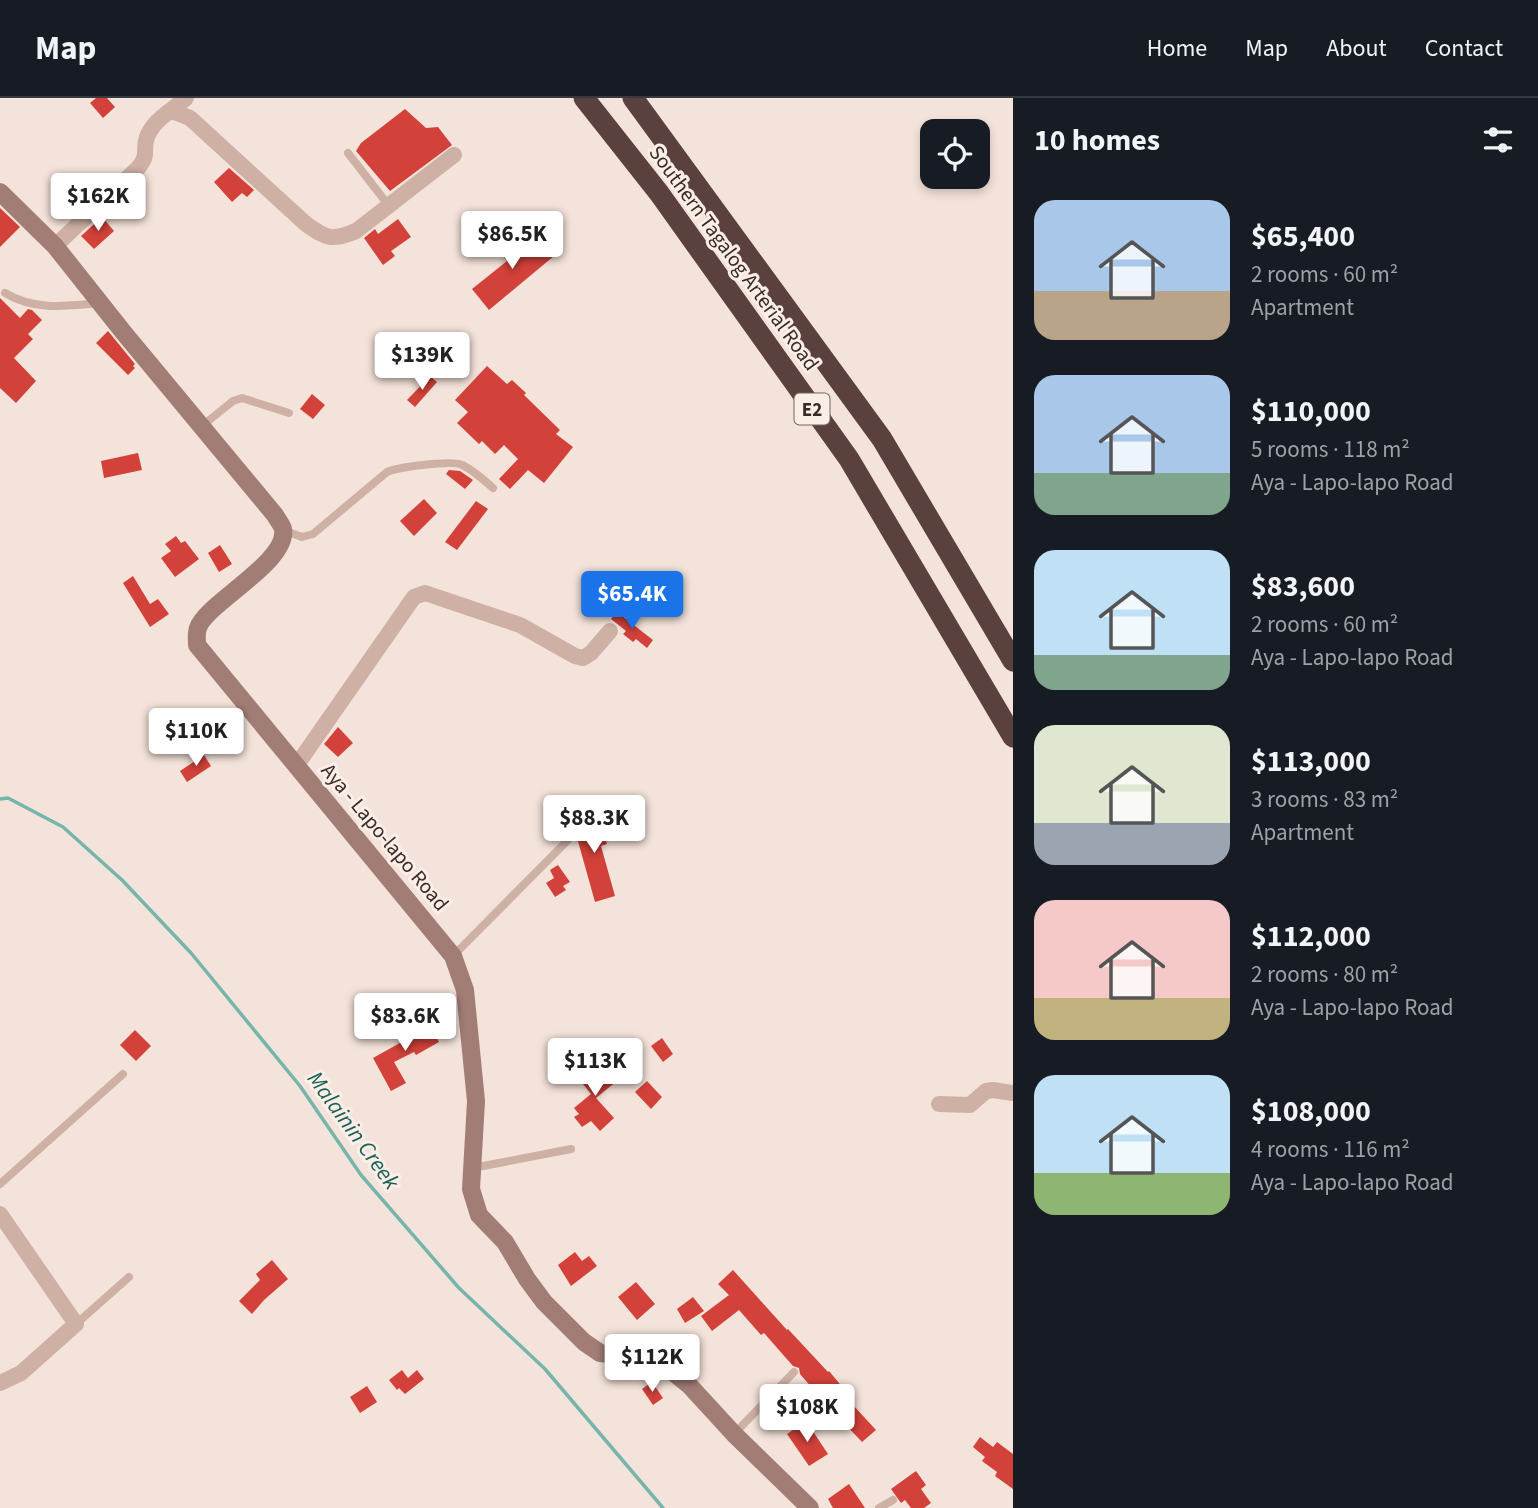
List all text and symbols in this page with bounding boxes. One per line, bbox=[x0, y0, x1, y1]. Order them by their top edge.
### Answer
text: Map bbox=[35, 25, 96, 72]
text: Home bbox=[1147, 31, 1207, 66]
text: Map bbox=[1245, 31, 1288, 66]
text: About bbox=[1326, 31, 1387, 66]
text: Contact bbox=[1425, 31, 1503, 66]
map controls bbox=[920, 119, 990, 189]
button: locate bbox=[920, 119, 990, 189]
text: 10 homes bbox=[1034, 119, 1160, 162]
icon: filters bbox=[1479, 121, 1517, 159]
street label: Southern Tagalog Arterial Road bbox=[642, 139, 826, 377]
pin: $162K bbox=[49, 174, 147, 233]
text: $162K bbox=[67, 179, 129, 212]
pin: $86.5K bbox=[455, 212, 569, 271]
text: $65,400 bbox=[1251, 215, 1355, 258]
text: $86.5K bbox=[477, 217, 547, 250]
icon: home bbox=[1090, 228, 1174, 312]
text: 2 rooms · 60 m² bbox=[1251, 258, 1398, 291]
text: Apartment bbox=[1251, 291, 1354, 324]
pin: $139K bbox=[373, 332, 471, 392]
text: $139K bbox=[391, 338, 453, 371]
text: $110,000 bbox=[1251, 390, 1371, 433]
road number: E2 bbox=[794, 394, 830, 424]
icon: home bbox=[1090, 403, 1174, 487]
text: 5 rooms · 118 m² bbox=[1251, 433, 1410, 466]
text: Aya - Lapo-lapo Road bbox=[1251, 466, 1454, 499]
text: $83,600 bbox=[1251, 565, 1355, 608]
pin: $65.4K bbox=[575, 572, 689, 631]
text: $65.4K bbox=[597, 577, 667, 610]
icon: home bbox=[1090, 578, 1174, 662]
text: 2 rooms · 60 m² bbox=[1251, 608, 1398, 641]
text: Aya - Lapo-lapo Road bbox=[1251, 641, 1454, 674]
pin: $110K bbox=[147, 708, 245, 768]
text: $110K bbox=[165, 714, 227, 747]
text: $113,000 bbox=[1251, 740, 1371, 783]
icon: home bbox=[1090, 753, 1174, 837]
street label: Aya - Lapo-lapo Road bbox=[314, 757, 456, 917]
text: 3 rooms · 83 m² bbox=[1251, 783, 1398, 816]
pin: $88.3K bbox=[537, 796, 651, 855]
text: $88.3K bbox=[559, 801, 629, 834]
text: Apartment bbox=[1251, 816, 1354, 849]
text: $112,000 bbox=[1251, 915, 1371, 958]
icon: home bbox=[1090, 928, 1174, 1012]
text: 2 rooms · 80 m² bbox=[1251, 958, 1398, 991]
text: Aya - Lapo-lapo Road bbox=[1251, 991, 1454, 1024]
pin: $83.6K bbox=[348, 993, 462, 1053]
text: $83.6K bbox=[370, 999, 440, 1032]
pin: $113K bbox=[546, 1038, 644, 1098]
text: $113K bbox=[564, 1044, 626, 1077]
water label: Malainin Creek bbox=[299, 1064, 409, 1197]
text: $108,000 bbox=[1251, 1090, 1371, 1133]
icon: home bbox=[1090, 1103, 1174, 1187]
text: 4 rooms · 116 m² bbox=[1251, 1133, 1410, 1166]
text: Aya - Lapo-lapo Road bbox=[1251, 1166, 1454, 1199]
pin: $112K bbox=[603, 1334, 701, 1394]
text: $112K bbox=[621, 1340, 683, 1373]
pin: $108K bbox=[758, 1384, 856, 1444]
text: $108K bbox=[776, 1390, 838, 1423]

